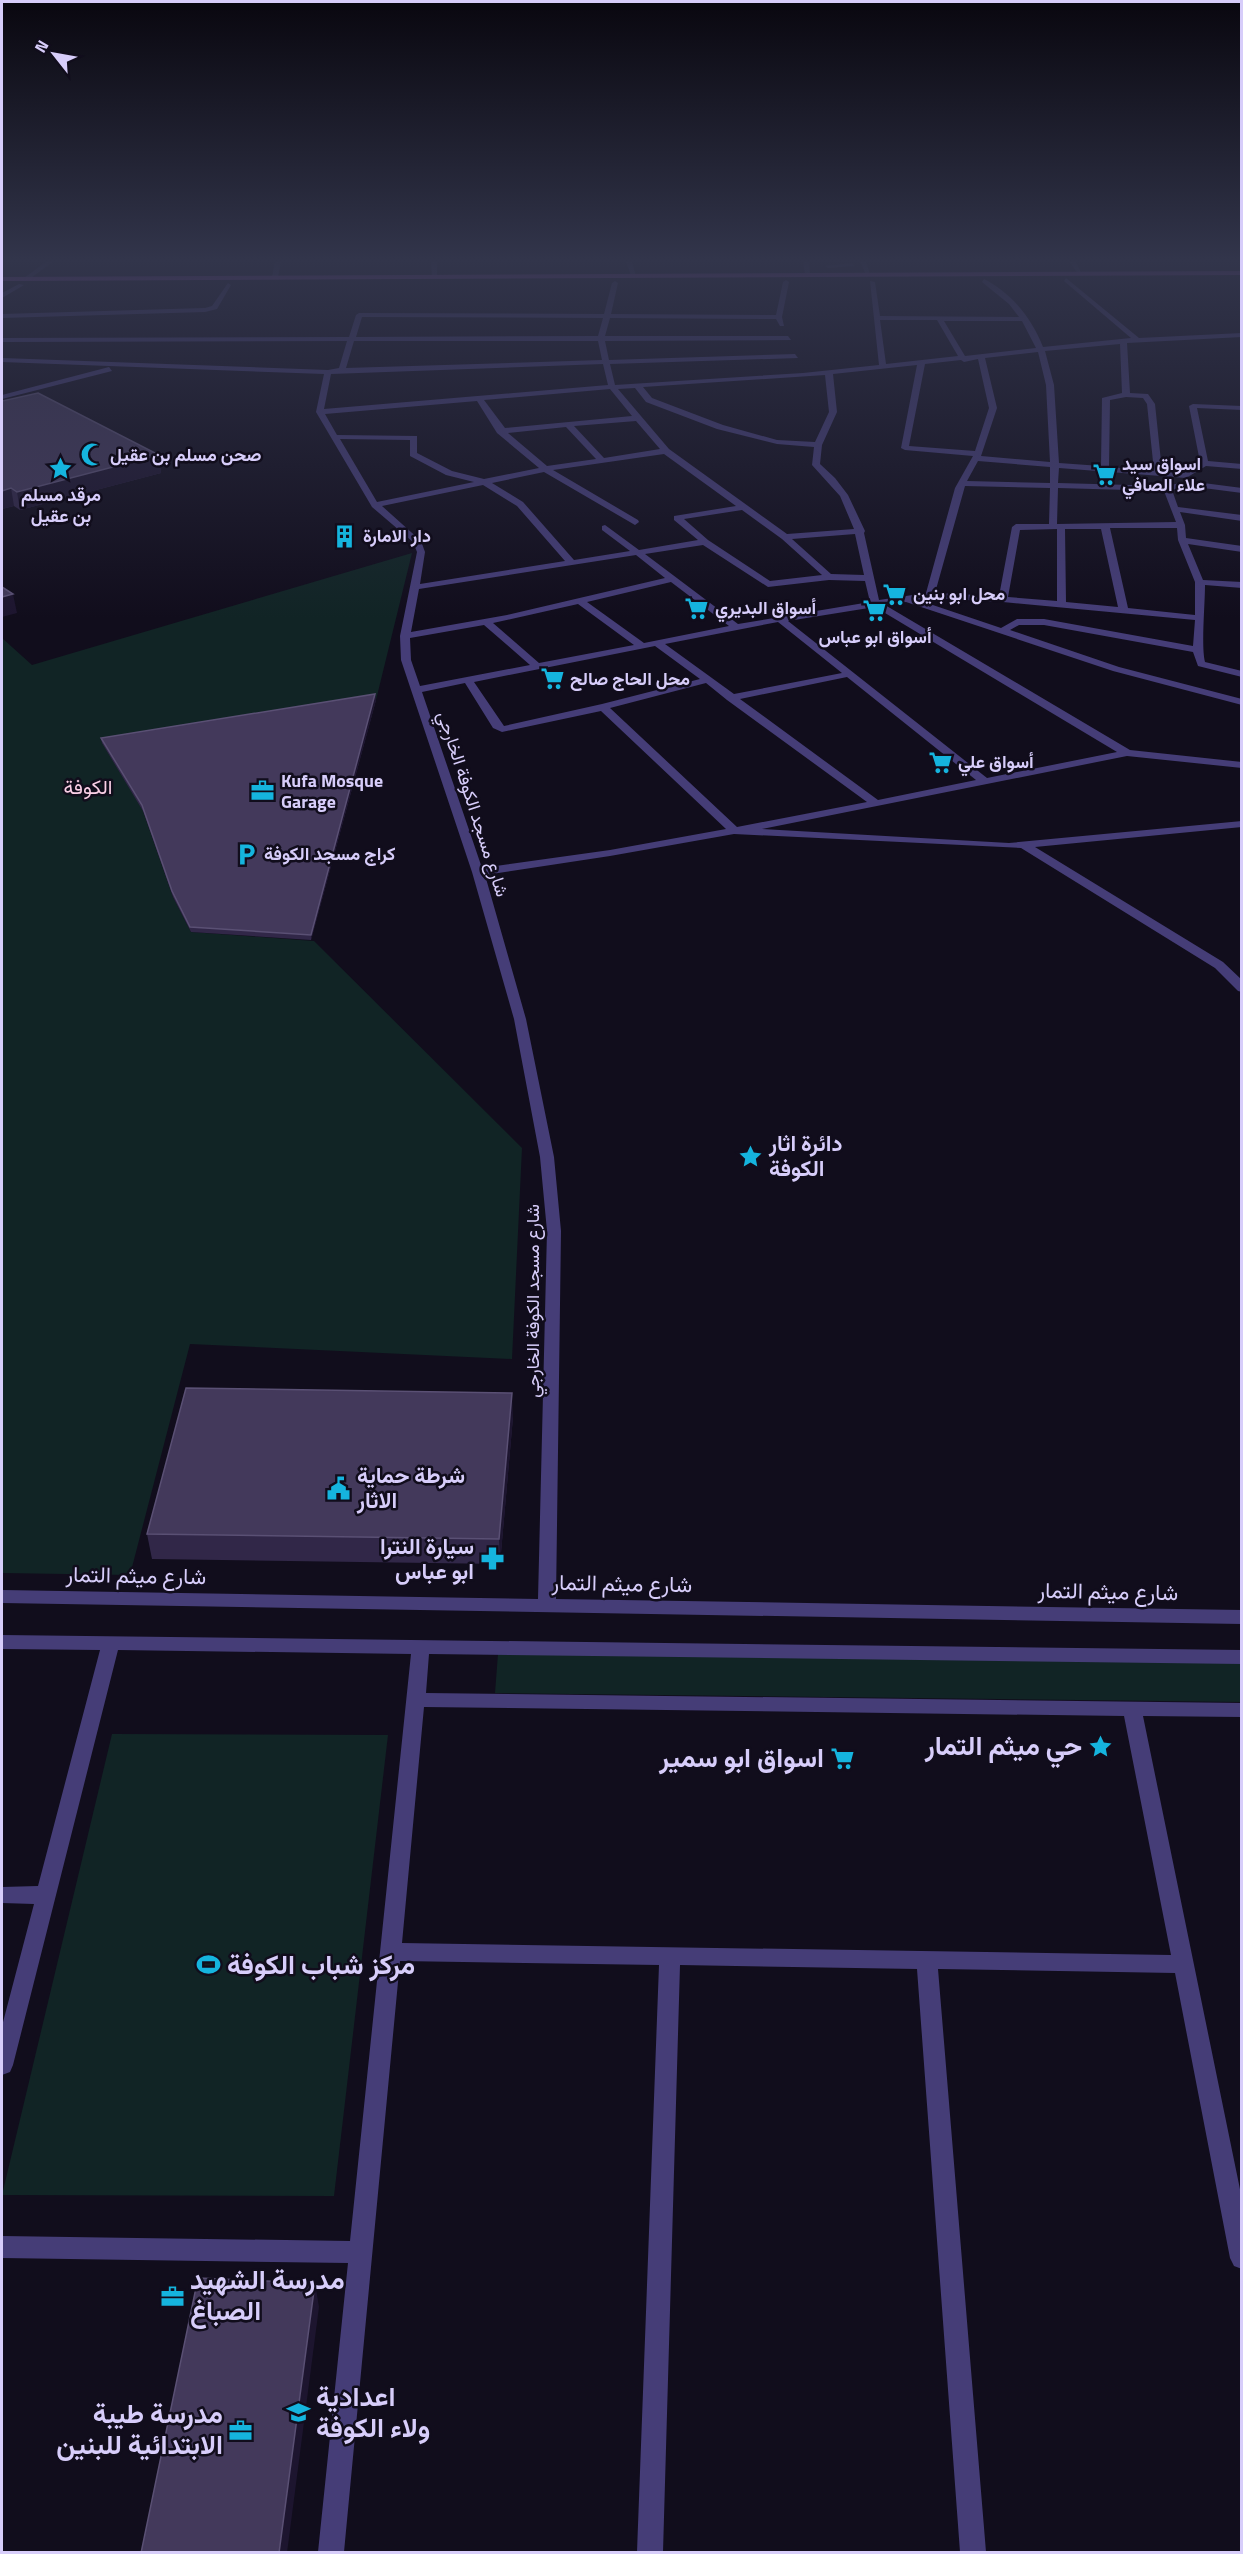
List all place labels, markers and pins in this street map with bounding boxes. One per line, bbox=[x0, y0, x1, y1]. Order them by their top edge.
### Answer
place label: صحن مسلم بن عقيل bbox=[110, 441, 261, 468]
mosque icon: صحن مسلم بن عقيل bbox=[79, 442, 105, 468]
place label: اسواق سيد علاء الصافي bbox=[1122, 450, 1205, 500]
place icon: مرقد مسلم بن عقيل bbox=[48, 456, 74, 482]
supermarket icon: اسواق سيد علاء الصافي bbox=[1091, 461, 1117, 487]
place label: مرقد مسلم بن عقيل bbox=[21, 481, 101, 529]
place label: دار الامارة bbox=[363, 522, 431, 549]
building icon: دار الامارة bbox=[332, 523, 358, 549]
place label: محل ابو بنين bbox=[913, 580, 1006, 607]
supermarket icon: محل ابو بنين bbox=[882, 581, 908, 607]
place label: أسواق البديري bbox=[715, 594, 817, 623]
supermarket icon: أسواق البديري bbox=[684, 595, 710, 621]
supermarket icon: أسواق ابو عباس bbox=[862, 598, 888, 624]
place label: أسواق ابو عباس bbox=[818, 623, 932, 650]
place label: محل الحاج صالح bbox=[570, 665, 690, 692]
supermarket icon: محل الحاج صالح bbox=[539, 666, 565, 692]
place label: أسواق علي bbox=[958, 748, 1034, 777]
supermarket icon: أسواق علي bbox=[927, 749, 953, 775]
place label: Kufa Mosque Garage bbox=[281, 767, 383, 815]
office icon: Kufa Mosque Garage bbox=[250, 778, 276, 804]
place label: كراج مسجد الكوفة bbox=[264, 840, 395, 867]
parking icon: كراج مسجد الكوفة bbox=[233, 841, 259, 867]
place label: دائرة اثار الكوفة bbox=[768, 1126, 842, 1185]
place icon: دائرة اثار الكوفة bbox=[738, 1143, 764, 1169]
place label: شرطة حماية الاثار bbox=[356, 1458, 465, 1517]
public building icon: شرطة حماية الاثار bbox=[326, 1475, 352, 1501]
place label: سيارة النترا ابو عباس bbox=[380, 1529, 474, 1588]
pharmacy icon: سيارة النترا ابو عباس bbox=[479, 1546, 505, 1572]
place label: حي ميثم التمار bbox=[924, 1724, 1082, 1768]
place icon: حي ميثم التمار bbox=[1087, 1733, 1113, 1759]
place label: اسواق ابو سمير bbox=[658, 1736, 824, 1777]
supermarket icon: اسواق ابو سمير bbox=[829, 1745, 855, 1771]
place label: مركز شباب الكوفة bbox=[227, 1943, 415, 1984]
sports icon: مركز شباب الكوفة bbox=[196, 1952, 222, 1978]
place label: مدرسة الشهيد الصباغ bbox=[190, 2258, 345, 2330]
office icon: مدرسة الشهيد الصباغ bbox=[159, 2283, 185, 2309]
place label: اعدادية ولاء الكوفة bbox=[316, 2375, 430, 2447]
place label: مدرسة طيبة الابتدائية للبنين bbox=[56, 2392, 223, 2464]
school or university icon: اعدادية ولاء الكوفة bbox=[285, 2400, 311, 2426]
office icon: مدرسة طيبة الابتدائية للبنين bbox=[228, 2417, 254, 2443]

